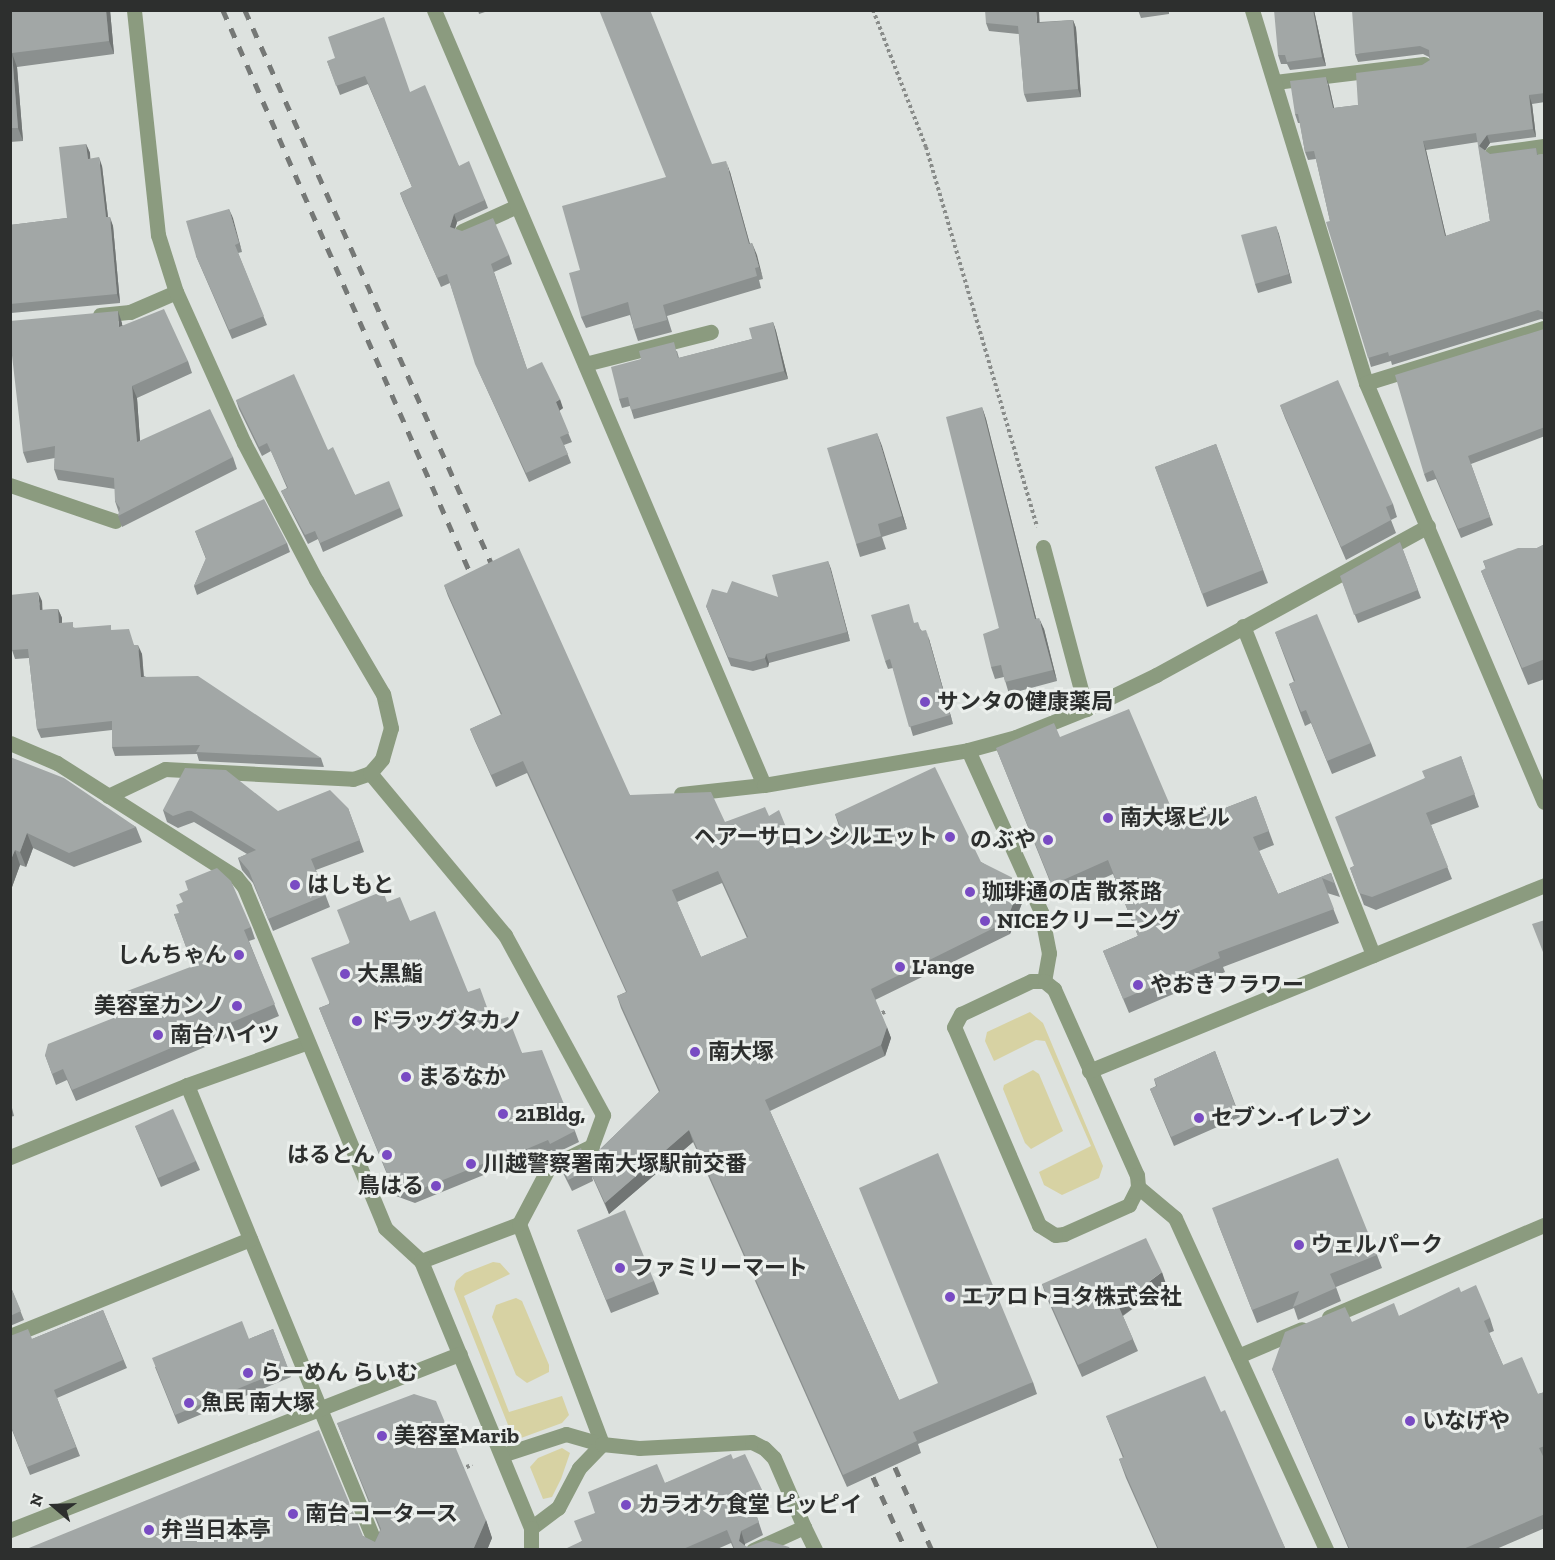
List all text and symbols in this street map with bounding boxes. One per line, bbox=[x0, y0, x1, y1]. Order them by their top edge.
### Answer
place label: サンタの健康薬局 bbox=[937, 689, 1113, 715]
marker: サンタの健康薬局 bbox=[918, 695, 932, 709]
place label: 南大塚ビル bbox=[1120, 805, 1230, 831]
marker: 南大塚ビル bbox=[1101, 811, 1115, 825]
place label: ヘアーサロン シルエット bbox=[693, 824, 938, 850]
place label: のぶや bbox=[970, 827, 1036, 853]
marker: ヘアーサロン シルエット bbox=[943, 830, 957, 844]
marker: のぶや bbox=[1041, 833, 1055, 847]
place label: はしもと bbox=[307, 872, 395, 898]
marker: はしもと bbox=[288, 878, 302, 892]
place label: 珈琲通の店 散茶路 bbox=[982, 879, 1162, 905]
marker: 珈琲通の店 散茶路 bbox=[963, 885, 977, 899]
place label: NICEクリーニング bbox=[997, 908, 1180, 934]
marker: NICEクリーニング bbox=[978, 914, 992, 928]
place label: しんちゃん bbox=[117, 942, 227, 968]
marker: しんちゃん bbox=[232, 948, 246, 962]
place label: L'ange bbox=[912, 954, 974, 980]
marker: L'ange bbox=[893, 960, 907, 974]
place label: 大黒鮨 bbox=[357, 961, 423, 987]
marker: 大黒鮨 bbox=[338, 967, 352, 981]
place label: やおきフラワー bbox=[1150, 972, 1304, 998]
marker: やおきフラワー bbox=[1131, 978, 1145, 992]
place label: 美容室カンノ bbox=[93, 993, 225, 1019]
marker: 美容室カンノ bbox=[230, 999, 244, 1013]
place label: ドラッグタカノ bbox=[369, 1008, 523, 1034]
marker: ドラッグタカノ bbox=[350, 1014, 364, 1028]
place label: 南台ハイツ bbox=[170, 1022, 280, 1048]
marker: 南台ハイツ bbox=[151, 1028, 165, 1042]
place label: 南大塚 bbox=[708, 1039, 774, 1065]
marker: 南大塚 bbox=[686, 1043, 704, 1061]
place label: まるなか bbox=[418, 1064, 506, 1090]
marker: まるなか bbox=[399, 1070, 413, 1084]
place label: 21Bldg, bbox=[515, 1101, 585, 1127]
place label: セブン-イレブン bbox=[1211, 1105, 1372, 1131]
marker: 21Bldg, bbox=[496, 1107, 510, 1121]
marker: セブン-イレブン bbox=[1192, 1111, 1206, 1125]
place label: はるとん bbox=[287, 1142, 375, 1168]
marker: はるとん bbox=[380, 1148, 394, 1162]
place label: 川越警察署南大塚駅前交番 bbox=[483, 1151, 747, 1177]
marker: 川越警察署南大塚駅前交番 bbox=[464, 1157, 478, 1171]
place label: 鳥はる bbox=[358, 1173, 424, 1199]
marker: 鳥はる bbox=[429, 1179, 443, 1193]
place label: ウェルパーク bbox=[1311, 1232, 1443, 1258]
marker: ウェルパーク bbox=[1292, 1238, 1306, 1252]
place label: ファミリーマート bbox=[632, 1255, 808, 1281]
marker: ファミリーマート bbox=[613, 1261, 627, 1275]
place label: エアロトヨタ株式会社 bbox=[962, 1284, 1182, 1310]
marker: エアロトヨタ株式会社 bbox=[943, 1290, 957, 1304]
place label: らーめん らいむ bbox=[260, 1360, 418, 1386]
marker: らーめん らいむ bbox=[241, 1366, 255, 1380]
place label: 魚民 南大塚 bbox=[201, 1390, 315, 1416]
marker: 魚民 南大塚 bbox=[182, 1396, 196, 1410]
place label: いなげや bbox=[1422, 1408, 1510, 1434]
marker: いなげや bbox=[1403, 1414, 1417, 1428]
place label: 美容室Marib bbox=[394, 1423, 519, 1449]
marker: 美容室Marib bbox=[375, 1429, 389, 1443]
north arrow bbox=[24, 1476, 84, 1536]
text: N bbox=[26, 1491, 47, 1509]
place label: カラオケ食堂 ピッピイ bbox=[638, 1492, 862, 1518]
marker: カラオケ食堂 ピッピイ bbox=[619, 1498, 633, 1512]
place label: 南台コータース bbox=[305, 1501, 459, 1527]
marker: 南台コータース bbox=[286, 1507, 300, 1521]
place label: 弁当日本亭 bbox=[161, 1517, 271, 1543]
marker: 弁当日本亭 bbox=[142, 1523, 156, 1537]

